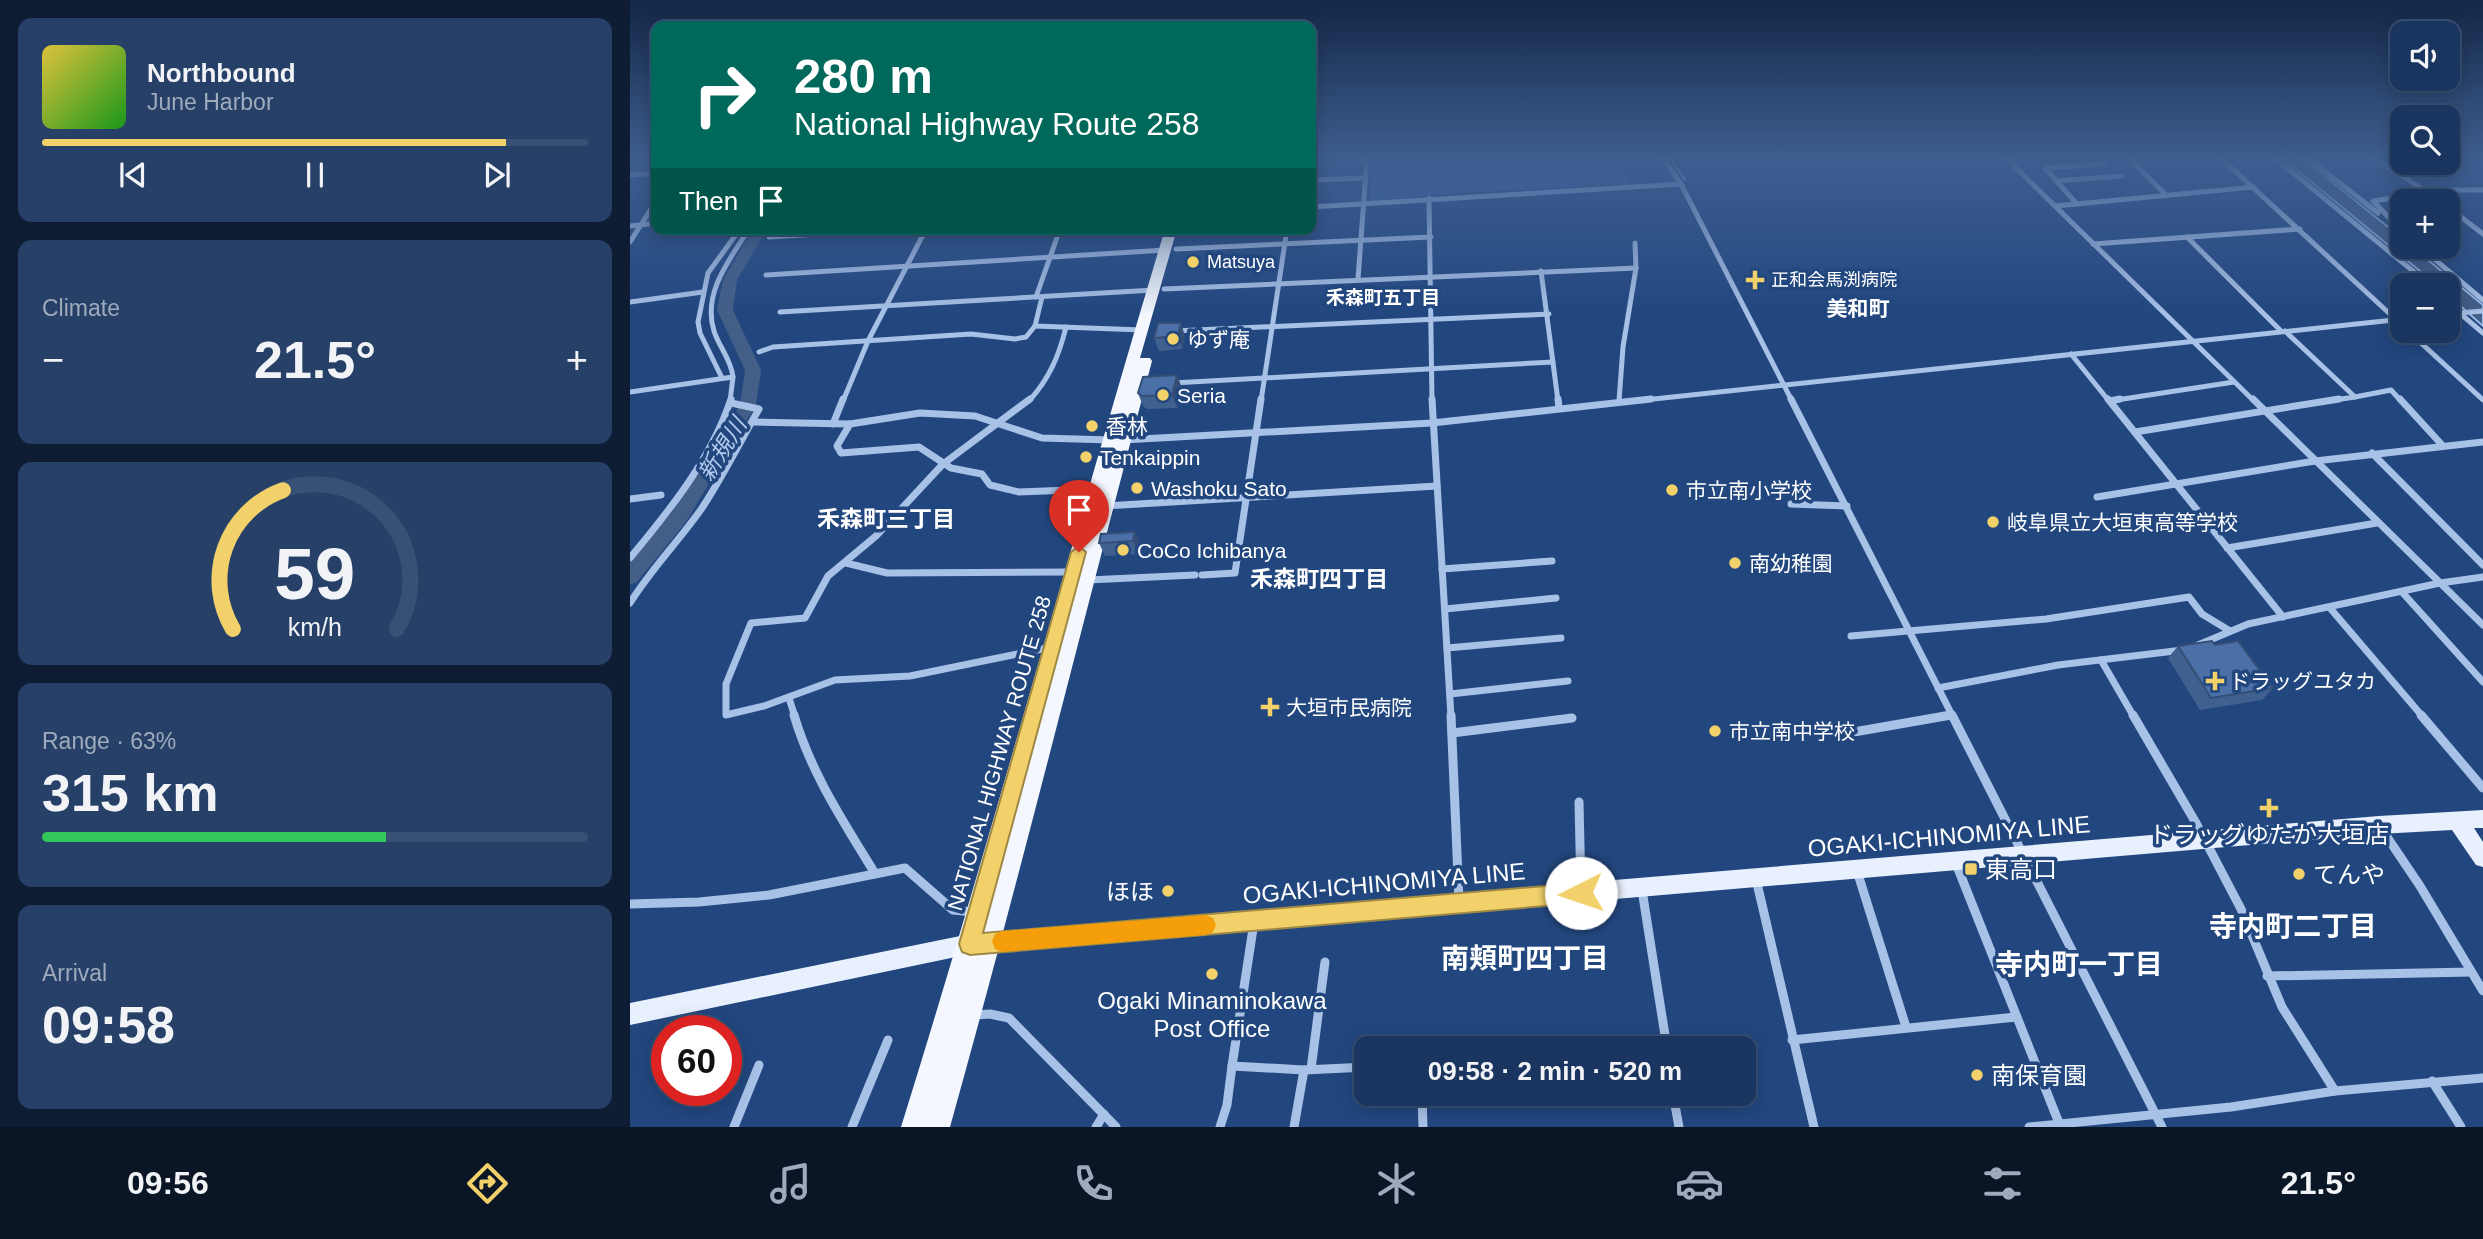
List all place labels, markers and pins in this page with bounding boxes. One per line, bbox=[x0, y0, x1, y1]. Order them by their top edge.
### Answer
place label: Matsuya bbox=[1207, 252, 1276, 272]
marker: Matsuya bbox=[1185, 254, 1201, 270]
marker: 正和会馬渕病院 bbox=[1745, 270, 1765, 290]
place label: 正和会馬渕病院 bbox=[1771, 270, 1897, 290]
place label: ゆず庵 bbox=[1187, 328, 1250, 351]
marker: ゆず庵 bbox=[1165, 331, 1181, 347]
place label: Seria bbox=[1177, 384, 1226, 407]
marker: Seria bbox=[1155, 387, 1171, 403]
place label: 香林 bbox=[1106, 415, 1148, 438]
marker: 香林 bbox=[1084, 418, 1100, 434]
place label: Tenkaippin bbox=[1100, 446, 1200, 469]
marker: Tenkaippin bbox=[1078, 449, 1094, 465]
place label: Washoku Sato bbox=[1151, 477, 1287, 500]
place label: 市立南小学校 bbox=[1686, 479, 1812, 502]
pin bbox=[1049, 480, 1109, 552]
marker: Washoku Sato bbox=[1129, 480, 1145, 496]
marker: 市立南小学校 bbox=[1664, 482, 1680, 498]
place label: 岐阜県立大垣東高等学校 bbox=[2007, 511, 2238, 534]
marker: 岐阜県立大垣東高等学校 bbox=[1985, 514, 2001, 530]
place label: CoCo Ichibanya bbox=[1137, 539, 1287, 562]
marker: CoCo Ichibanya bbox=[1115, 542, 1131, 558]
place label: 南幼稚園 bbox=[1749, 552, 1833, 575]
marker: 南幼稚園 bbox=[1727, 555, 1743, 571]
place label: ドラッグユタカ bbox=[2229, 670, 2376, 693]
marker: ドラッグユタカ bbox=[2207, 673, 2223, 689]
place label: 大垣市民病院 bbox=[1286, 696, 1412, 719]
marker: 大垣市民病院 bbox=[1260, 697, 1280, 717]
place label: 市立南中学校 bbox=[1729, 720, 1855, 743]
marker: 市立南中学校 bbox=[1707, 723, 1723, 739]
marker: ドラッグゆたか大垣店 bbox=[2261, 800, 2277, 816]
place label: ドラッグゆたか大垣店 bbox=[2149, 821, 2389, 848]
place label: 東高口 bbox=[1985, 856, 2057, 883]
marker: 東高口 bbox=[1963, 861, 1979, 877]
place label: てんや bbox=[2313, 861, 2385, 888]
marker: てんや bbox=[2291, 866, 2307, 882]
place label: ほほ bbox=[1106, 878, 1154, 905]
marker: ほほ bbox=[1160, 883, 1176, 899]
marker: Ogaki Minaminokawa Post Office bbox=[1204, 966, 1220, 982]
place label: Ogaki Minaminokawa Post Office bbox=[1097, 987, 1327, 1042]
place label: 南保育園 bbox=[1991, 1062, 2087, 1089]
marker: 南保育園 bbox=[1969, 1067, 1985, 1083]

